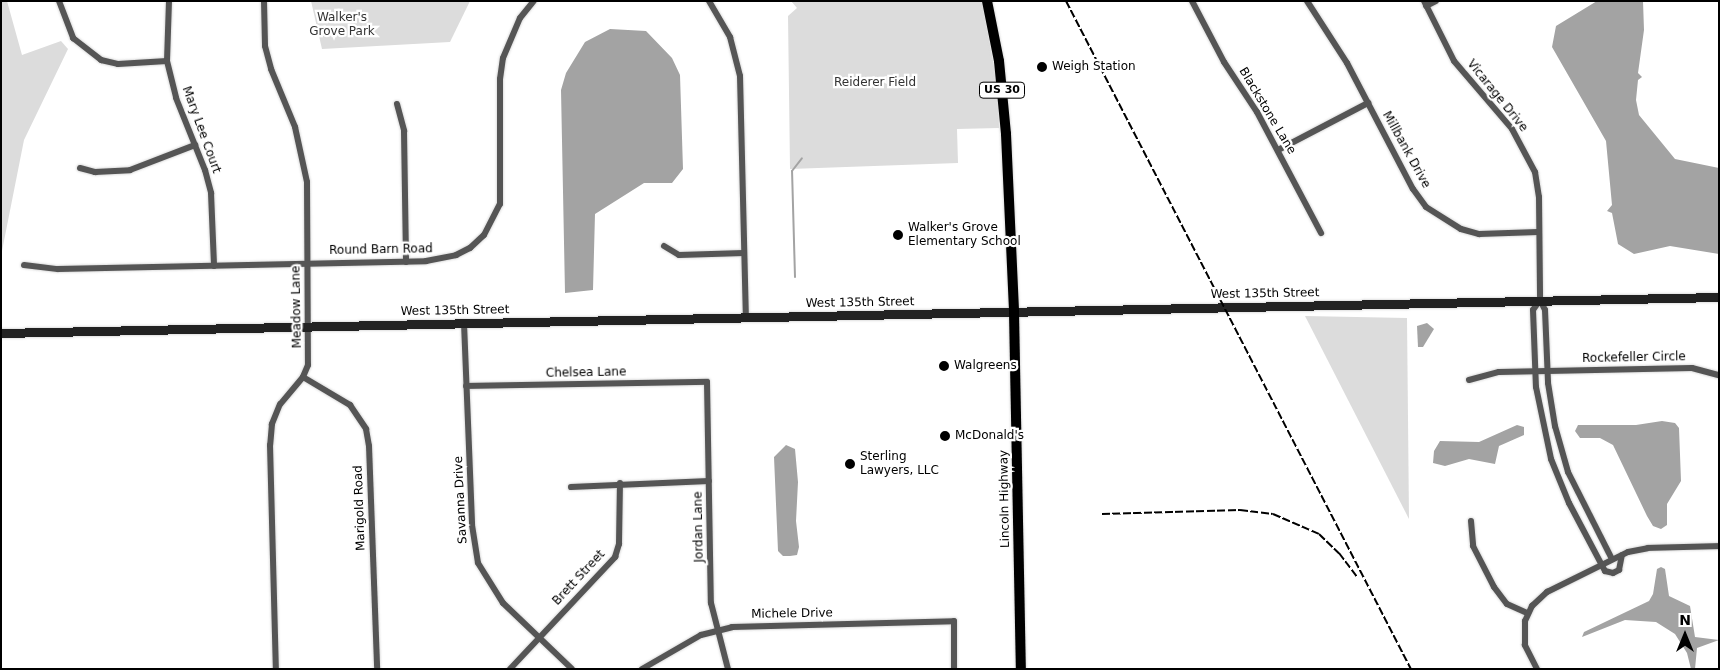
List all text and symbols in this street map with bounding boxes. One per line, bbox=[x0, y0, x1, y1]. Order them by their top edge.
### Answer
park label: Walker's Grove Park bbox=[309, 11, 375, 39]
street label: Vicarage Drive bbox=[1464, 57, 1530, 135]
place label: Weigh Station bbox=[1052, 60, 1136, 74]
marker: Weigh Station bbox=[1036, 61, 1048, 73]
street label: Blackstone Lane bbox=[1235, 65, 1299, 157]
park label: Reiderer Field bbox=[834, 76, 916, 90]
road number: US 30 bbox=[978, 82, 1026, 98]
street label: Mary Lee Court bbox=[179, 85, 223, 175]
street label: Millbank Drive bbox=[1379, 109, 1433, 191]
place label: Walker's Grove Elementary School bbox=[908, 221, 1021, 249]
marker: Walker's Grove Elementary School bbox=[892, 229, 904, 241]
street label: Round Barn Road bbox=[329, 242, 433, 258]
street label: Meadow Lane bbox=[289, 266, 305, 348]
street label: West 135th Street bbox=[1210, 286, 1320, 302]
street label: West 135th Street bbox=[805, 295, 915, 311]
street label: West 135th Street bbox=[400, 303, 510, 319]
street label: Rockefeller Circle bbox=[1582, 350, 1686, 366]
place label: Walgreens bbox=[954, 359, 1017, 373]
marker: Walgreens bbox=[938, 360, 950, 372]
street label: Chelsea Lane bbox=[546, 365, 626, 381]
place label: McDonald's bbox=[955, 429, 1024, 443]
marker: McDonald's bbox=[939, 430, 951, 442]
place label: Sterling Lawyers, LLC bbox=[860, 450, 939, 478]
street label: Lincoln Highway bbox=[997, 450, 1013, 548]
street label: Savanna Drive bbox=[452, 456, 470, 544]
marker: Sterling Lawyers, LLC bbox=[844, 458, 856, 470]
street label: Marigold Road bbox=[351, 465, 369, 551]
street label: Jordan Lane bbox=[691, 491, 707, 563]
street label: Brett Street bbox=[550, 548, 608, 608]
street label: Michele Drive bbox=[751, 606, 833, 622]
north arrow bbox=[1660, 610, 1710, 660]
text: N bbox=[1679, 612, 1691, 628]

